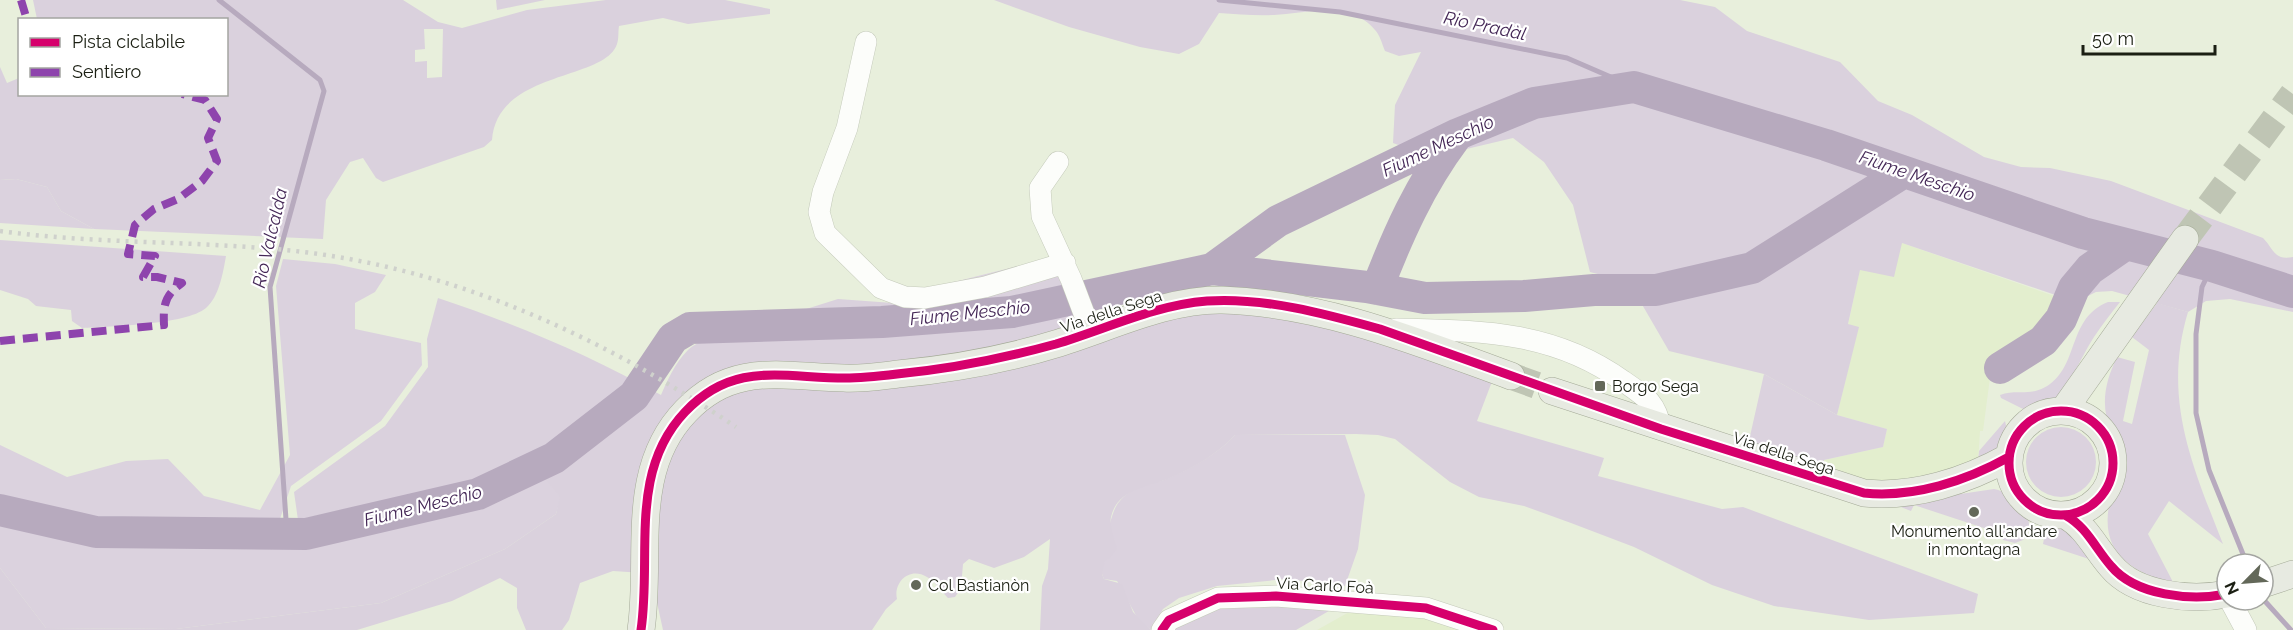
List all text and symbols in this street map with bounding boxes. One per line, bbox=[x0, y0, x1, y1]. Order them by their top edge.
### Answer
water label: Rio Pradàl bbox=[1442, 7, 1528, 45]
legend bbox=[18, 18, 228, 96]
scale bar bbox=[2083, 18, 2215, 56]
text: 50 m bbox=[2092, 28, 2134, 49]
text: Pista ciclabile bbox=[72, 31, 186, 52]
text: Sentiero bbox=[72, 61, 141, 82]
water label: Fiume Meschio bbox=[1379, 110, 1497, 181]
water label: Fiume Meschio bbox=[1857, 146, 1978, 205]
water label: Rio Valcalda bbox=[248, 186, 291, 290]
street label: Via della Sega bbox=[1058, 286, 1164, 337]
water label: Fiume Meschio bbox=[909, 296, 1031, 329]
place label: Borgo Sega bbox=[1612, 377, 1699, 396]
marker: Borgo Sega bbox=[1593, 379, 1607, 393]
street label: Via della Sega bbox=[1731, 428, 1837, 479]
water label: Fiume Meschio bbox=[362, 481, 484, 530]
marker: Monumento all'andare in montagna bbox=[1967, 505, 1981, 519]
place label: Monumento all'andare in montagna bbox=[1891, 522, 2057, 559]
north arrow bbox=[2215, 552, 2275, 612]
street label: Via Carlo Foà bbox=[1276, 573, 1374, 598]
place label: Col Bastianòn bbox=[928, 576, 1029, 595]
marker: Col Bastianòn bbox=[909, 578, 923, 592]
text: N bbox=[2221, 579, 2243, 598]

